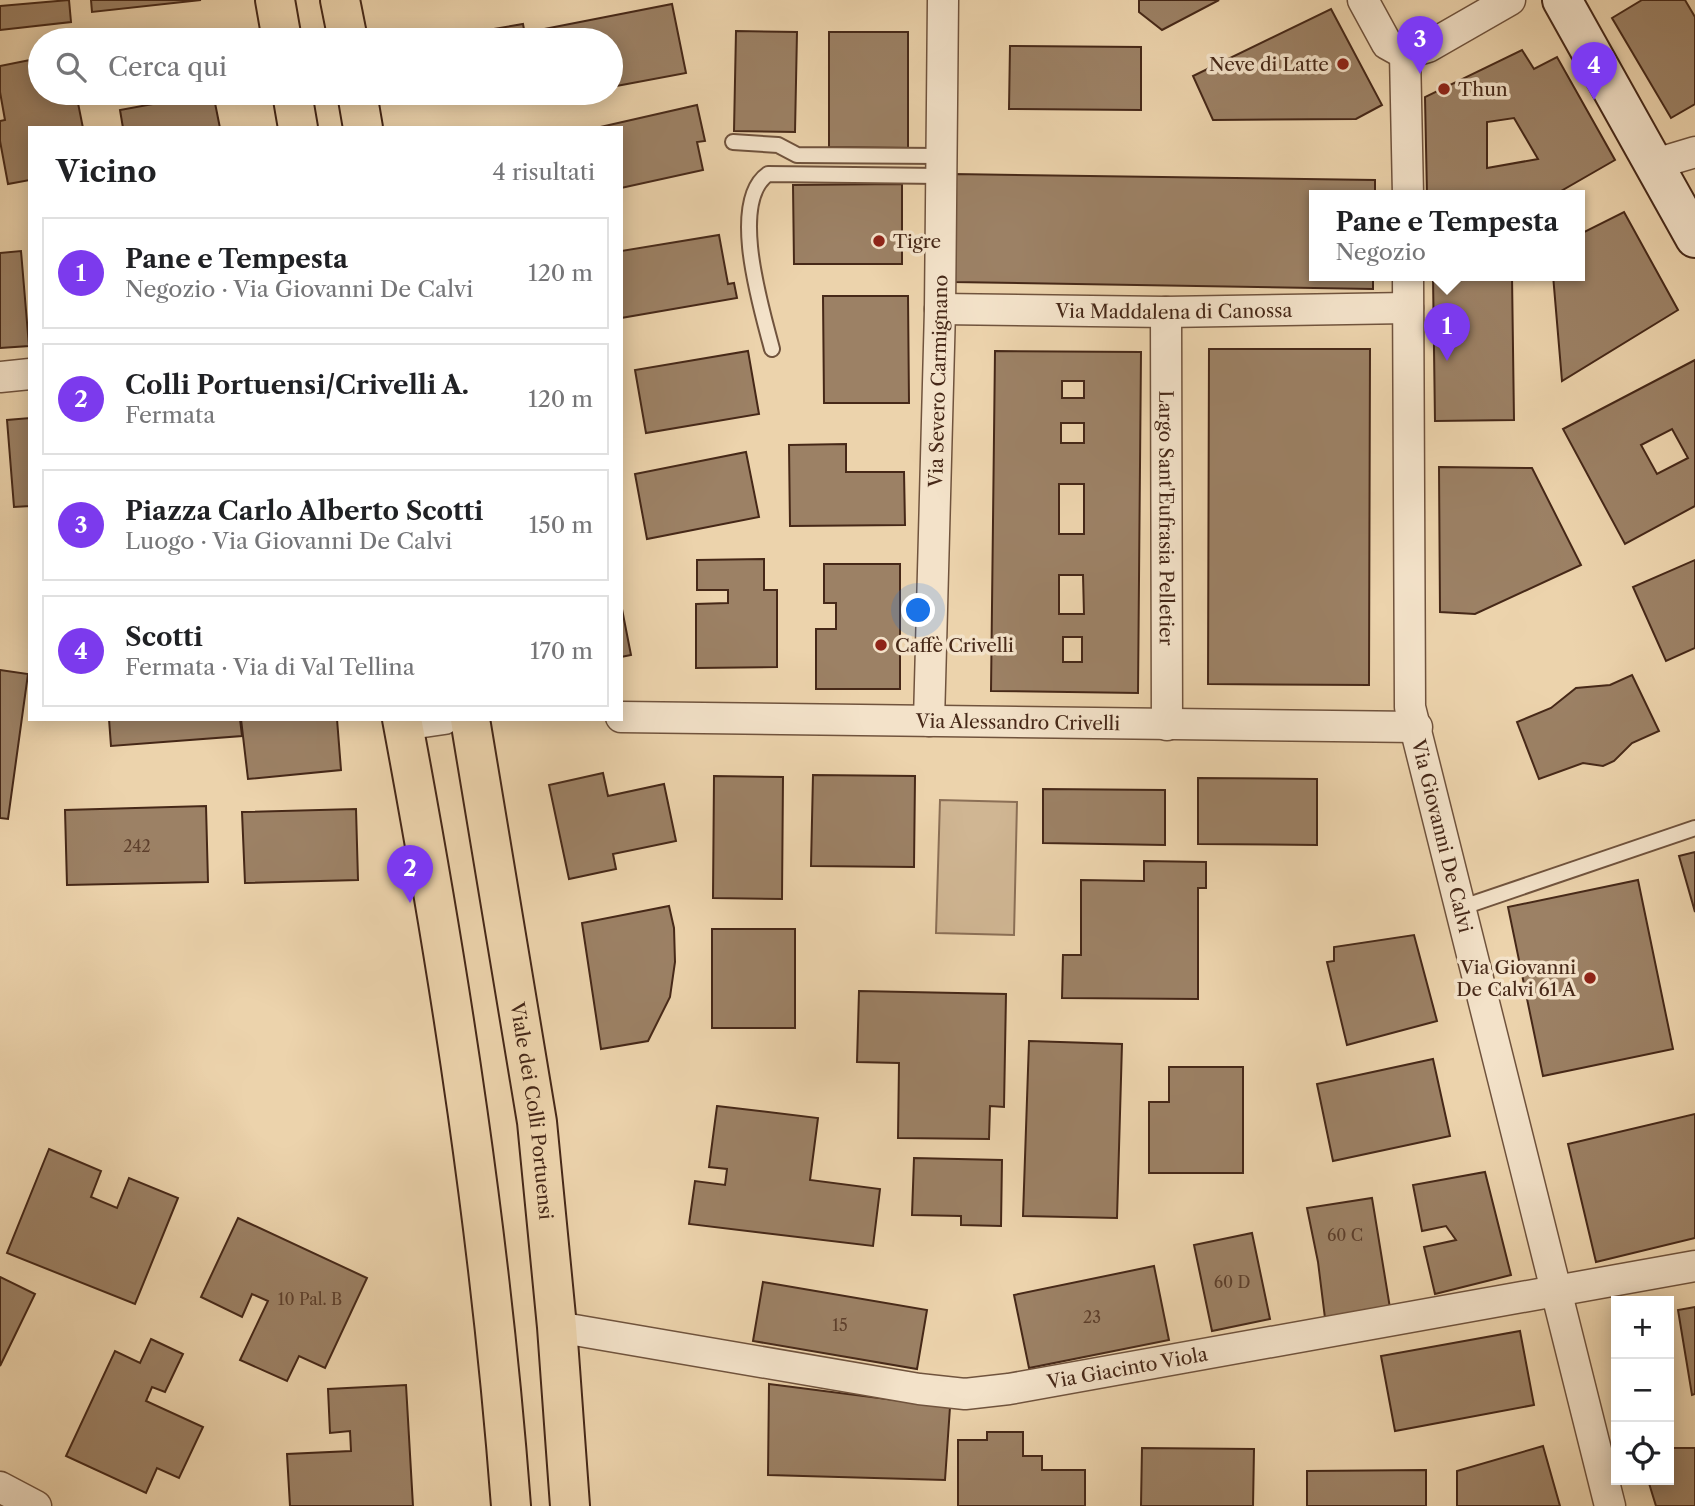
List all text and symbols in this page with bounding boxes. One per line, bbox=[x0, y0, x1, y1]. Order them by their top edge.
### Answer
pin: 3 bbox=[1397, 16, 1443, 74]
search box bbox=[28, 28, 623, 105]
pin: 4 bbox=[1571, 42, 1617, 100]
icon: search bbox=[52, 48, 90, 86]
text: Cerca qui bbox=[108, 51, 227, 83]
place label: Neve di Latte bbox=[1209, 53, 1329, 76]
marker: Neve di Latte bbox=[1335, 56, 1351, 72]
place label: Thun bbox=[1458, 78, 1508, 101]
marker: Thun bbox=[1436, 81, 1452, 97]
text: Vicino bbox=[56, 153, 156, 190]
text: 4 risultati bbox=[492, 158, 595, 186]
popup bbox=[1309, 190, 1585, 281]
text: Pane e Tempesta bbox=[1335, 206, 1559, 238]
place label: Tigre bbox=[893, 230, 941, 253]
marker: Tigre bbox=[871, 233, 887, 249]
text: Negozio bbox=[1335, 238, 1426, 266]
text: Pane e Tempesta bbox=[125, 243, 348, 275]
text: 1 bbox=[76, 259, 86, 287]
text: 120 m bbox=[528, 259, 593, 287]
text: Negozio · Via Giovanni De Calvi bbox=[125, 275, 473, 303]
street label: Via Severo Carmignano bbox=[924, 275, 952, 489]
street label: Via Maddalena di Canossa bbox=[1054, 298, 1293, 324]
pin: 1 bbox=[1424, 303, 1470, 361]
text: Colli Portuensi/Crivelli A. bbox=[125, 369, 469, 401]
text: 2 bbox=[74, 385, 88, 413]
text: 120 m bbox=[528, 385, 593, 413]
street label: Largo Sant'Eufrasia Pelletier bbox=[1155, 390, 1178, 646]
text: Fermata bbox=[125, 401, 215, 429]
text: Piazza Carlo Alberto Scotti bbox=[125, 495, 483, 527]
text: 3 bbox=[75, 511, 88, 539]
text: 150 m bbox=[529, 511, 593, 539]
text: Luogo · Via Giovanni De Calvi bbox=[125, 527, 452, 555]
your location bbox=[901, 593, 935, 627]
text: Scotti bbox=[125, 621, 203, 653]
place label: Caffè Crivelli bbox=[895, 634, 1014, 657]
text: 4 bbox=[74, 637, 88, 665]
text: 170 m bbox=[530, 637, 593, 665]
marker: Caffè Crivelli bbox=[873, 637, 889, 653]
text: Fermata · Via di Val Tellina bbox=[125, 653, 415, 681]
street label: Via Alessandro Crivelli bbox=[915, 709, 1120, 735]
street label: Via Giovanni De Calvi bbox=[1407, 736, 1478, 935]
house number: 242 bbox=[123, 836, 151, 856]
pin: 2 bbox=[387, 845, 433, 903]
place label: Via Giovanni De Calvi 61 A bbox=[1456, 956, 1577, 1001]
marker: Via Giovanni De Calvi 61 A bbox=[1582, 970, 1598, 986]
street label: Viale dei Colli Portuensi bbox=[506, 1000, 558, 1221]
house number: 60 C bbox=[1327, 1225, 1363, 1245]
house number: 60 D bbox=[1214, 1272, 1250, 1292]
house number: 10 Pal. B bbox=[278, 1289, 342, 1309]
map controls bbox=[1611, 1296, 1674, 1485]
button: + bbox=[1611, 1296, 1674, 1359]
house number: 23 bbox=[1083, 1307, 1101, 1327]
house number: 15 bbox=[832, 1315, 848, 1335]
street label: Via Giacinto Viola bbox=[1044, 1342, 1209, 1394]
button: − bbox=[1611, 1359, 1674, 1422]
button: locate bbox=[1611, 1422, 1674, 1485]

